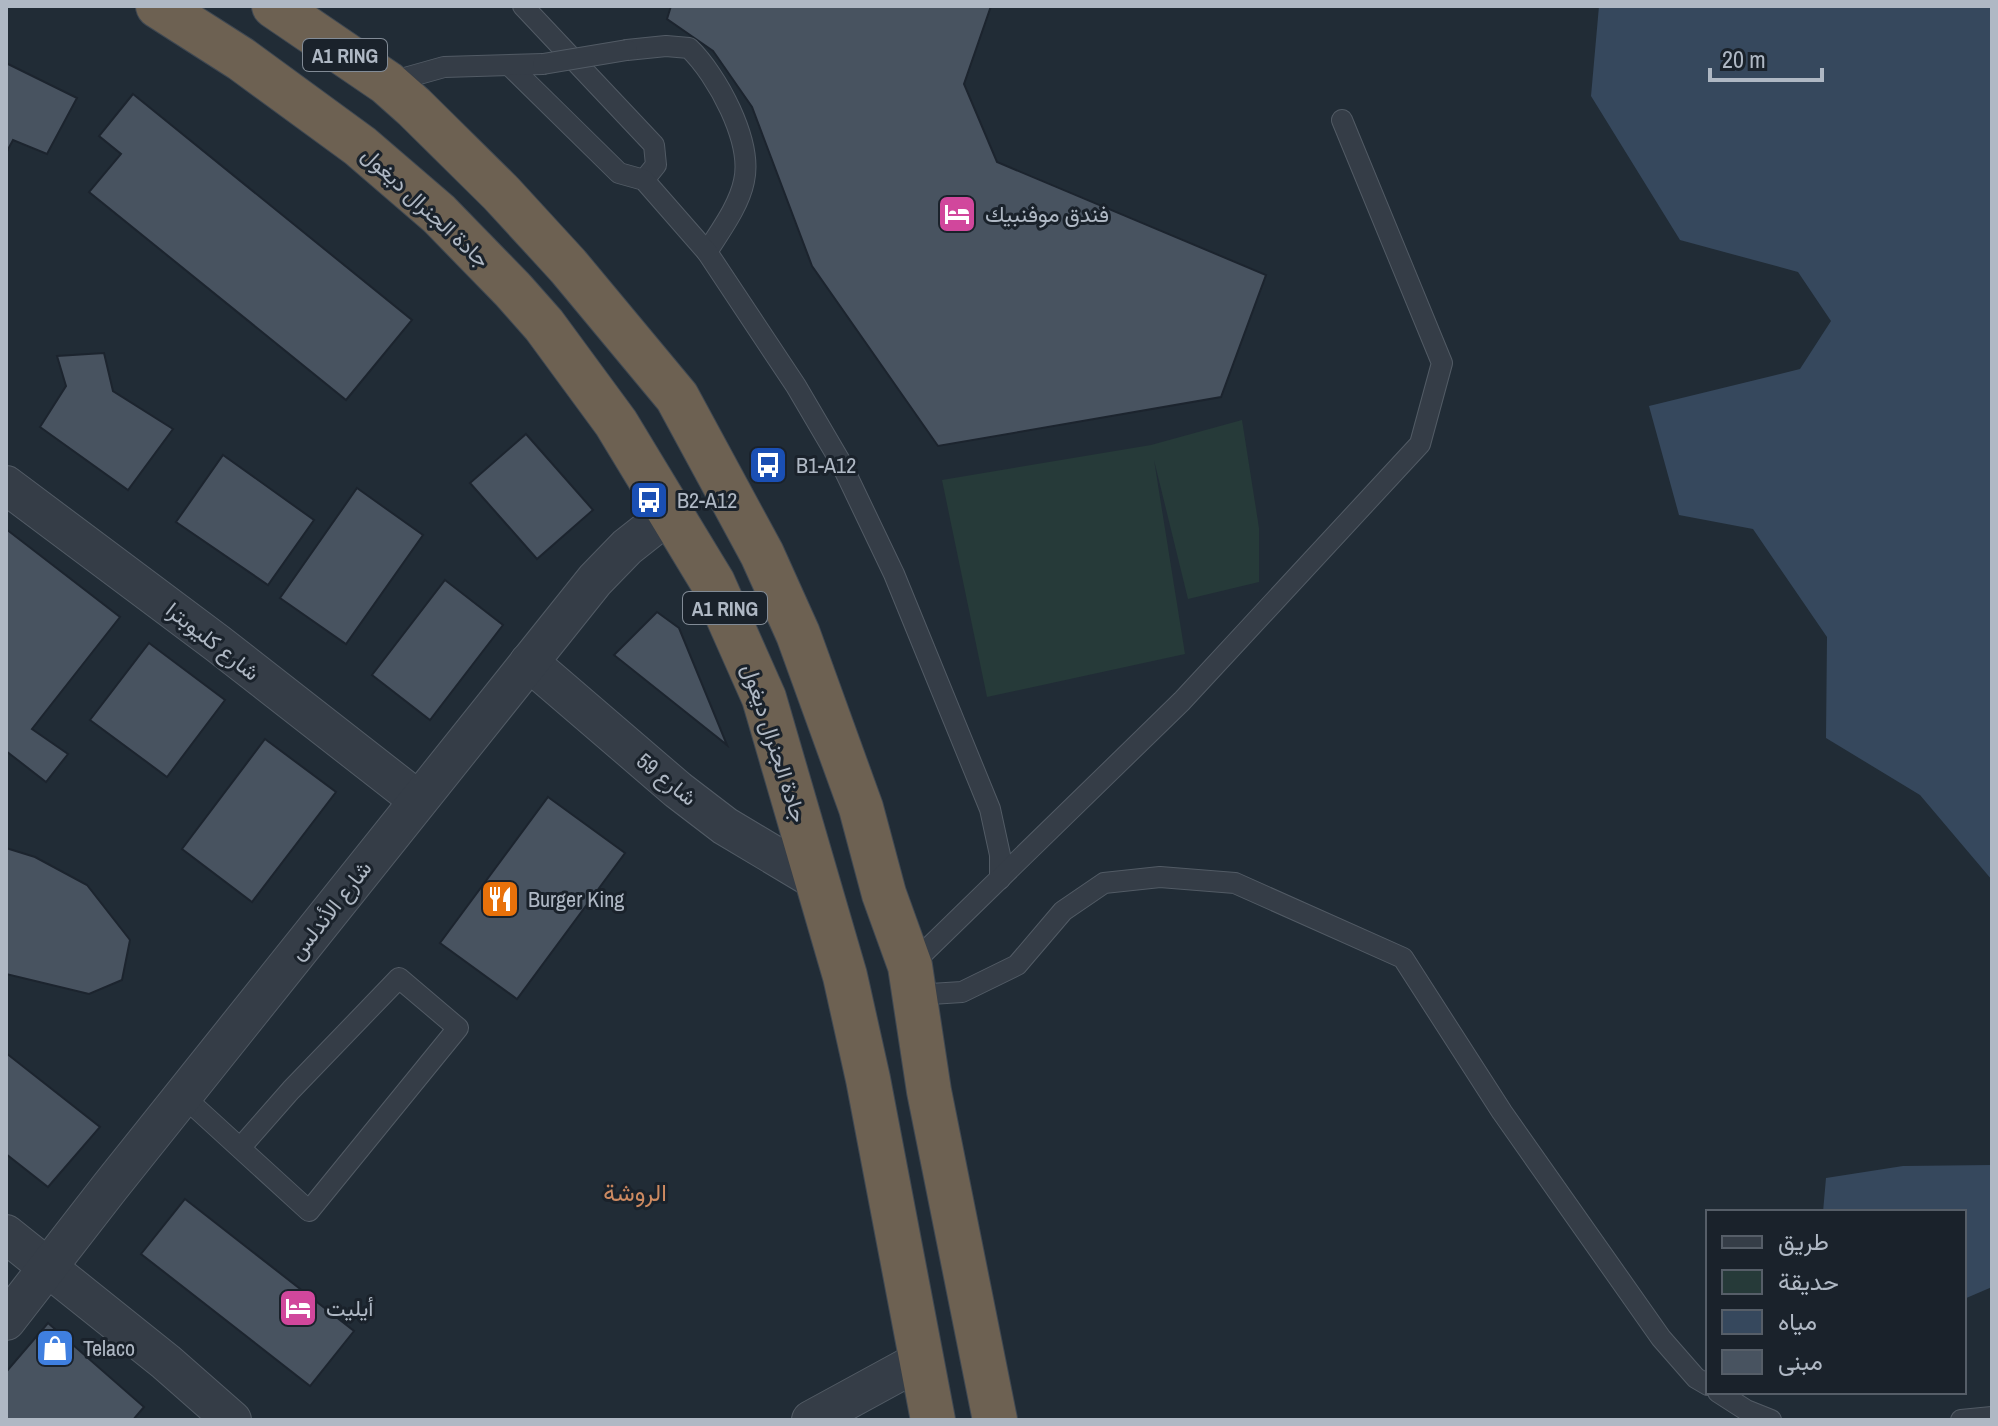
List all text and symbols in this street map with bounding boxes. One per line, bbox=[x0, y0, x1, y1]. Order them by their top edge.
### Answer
scale bar bbox=[1710, 32, 1822, 82]
road number: A1 RING bbox=[303, 39, 387, 71]
text: 20 m bbox=[1722, 43, 1766, 75]
street label: جادة الجنرال ديغول bbox=[355, 140, 497, 274]
hotel icon: فندق موفنبيك bbox=[936, 193, 978, 235]
place label: فندق موفنبيك bbox=[985, 199, 1109, 229]
bus stop icon: B1-A12 bbox=[747, 444, 789, 486]
place label: B1-A12 bbox=[796, 450, 856, 480]
bus stop icon: B2-A12 bbox=[628, 479, 670, 521]
place label: B2-A12 bbox=[677, 485, 737, 515]
road number: A1 RING bbox=[683, 592, 767, 624]
street label: شارع كليوبترا bbox=[160, 595, 266, 687]
street label: جادة الجنرال ديغول bbox=[735, 660, 815, 826]
street label: شارع 59 bbox=[631, 746, 703, 812]
street label: شارع الأندلس bbox=[282, 854, 378, 966]
restaurant icon: Burger King bbox=[479, 878, 521, 920]
place label: Burger King bbox=[528, 884, 624, 914]
district label: الروشة bbox=[603, 1176, 667, 1208]
legend bbox=[1706, 1210, 1966, 1394]
text: طريق bbox=[1778, 1225, 1829, 1257]
text: حديقة bbox=[1778, 1265, 1839, 1297]
hotel icon: أيليت bbox=[277, 1287, 319, 1329]
place label: أيليت bbox=[326, 1293, 373, 1323]
text: مياه bbox=[1778, 1305, 1817, 1337]
shop icon: Telaco bbox=[34, 1327, 76, 1369]
place label: Telaco bbox=[83, 1333, 135, 1363]
text: مبنى bbox=[1778, 1345, 1823, 1377]

